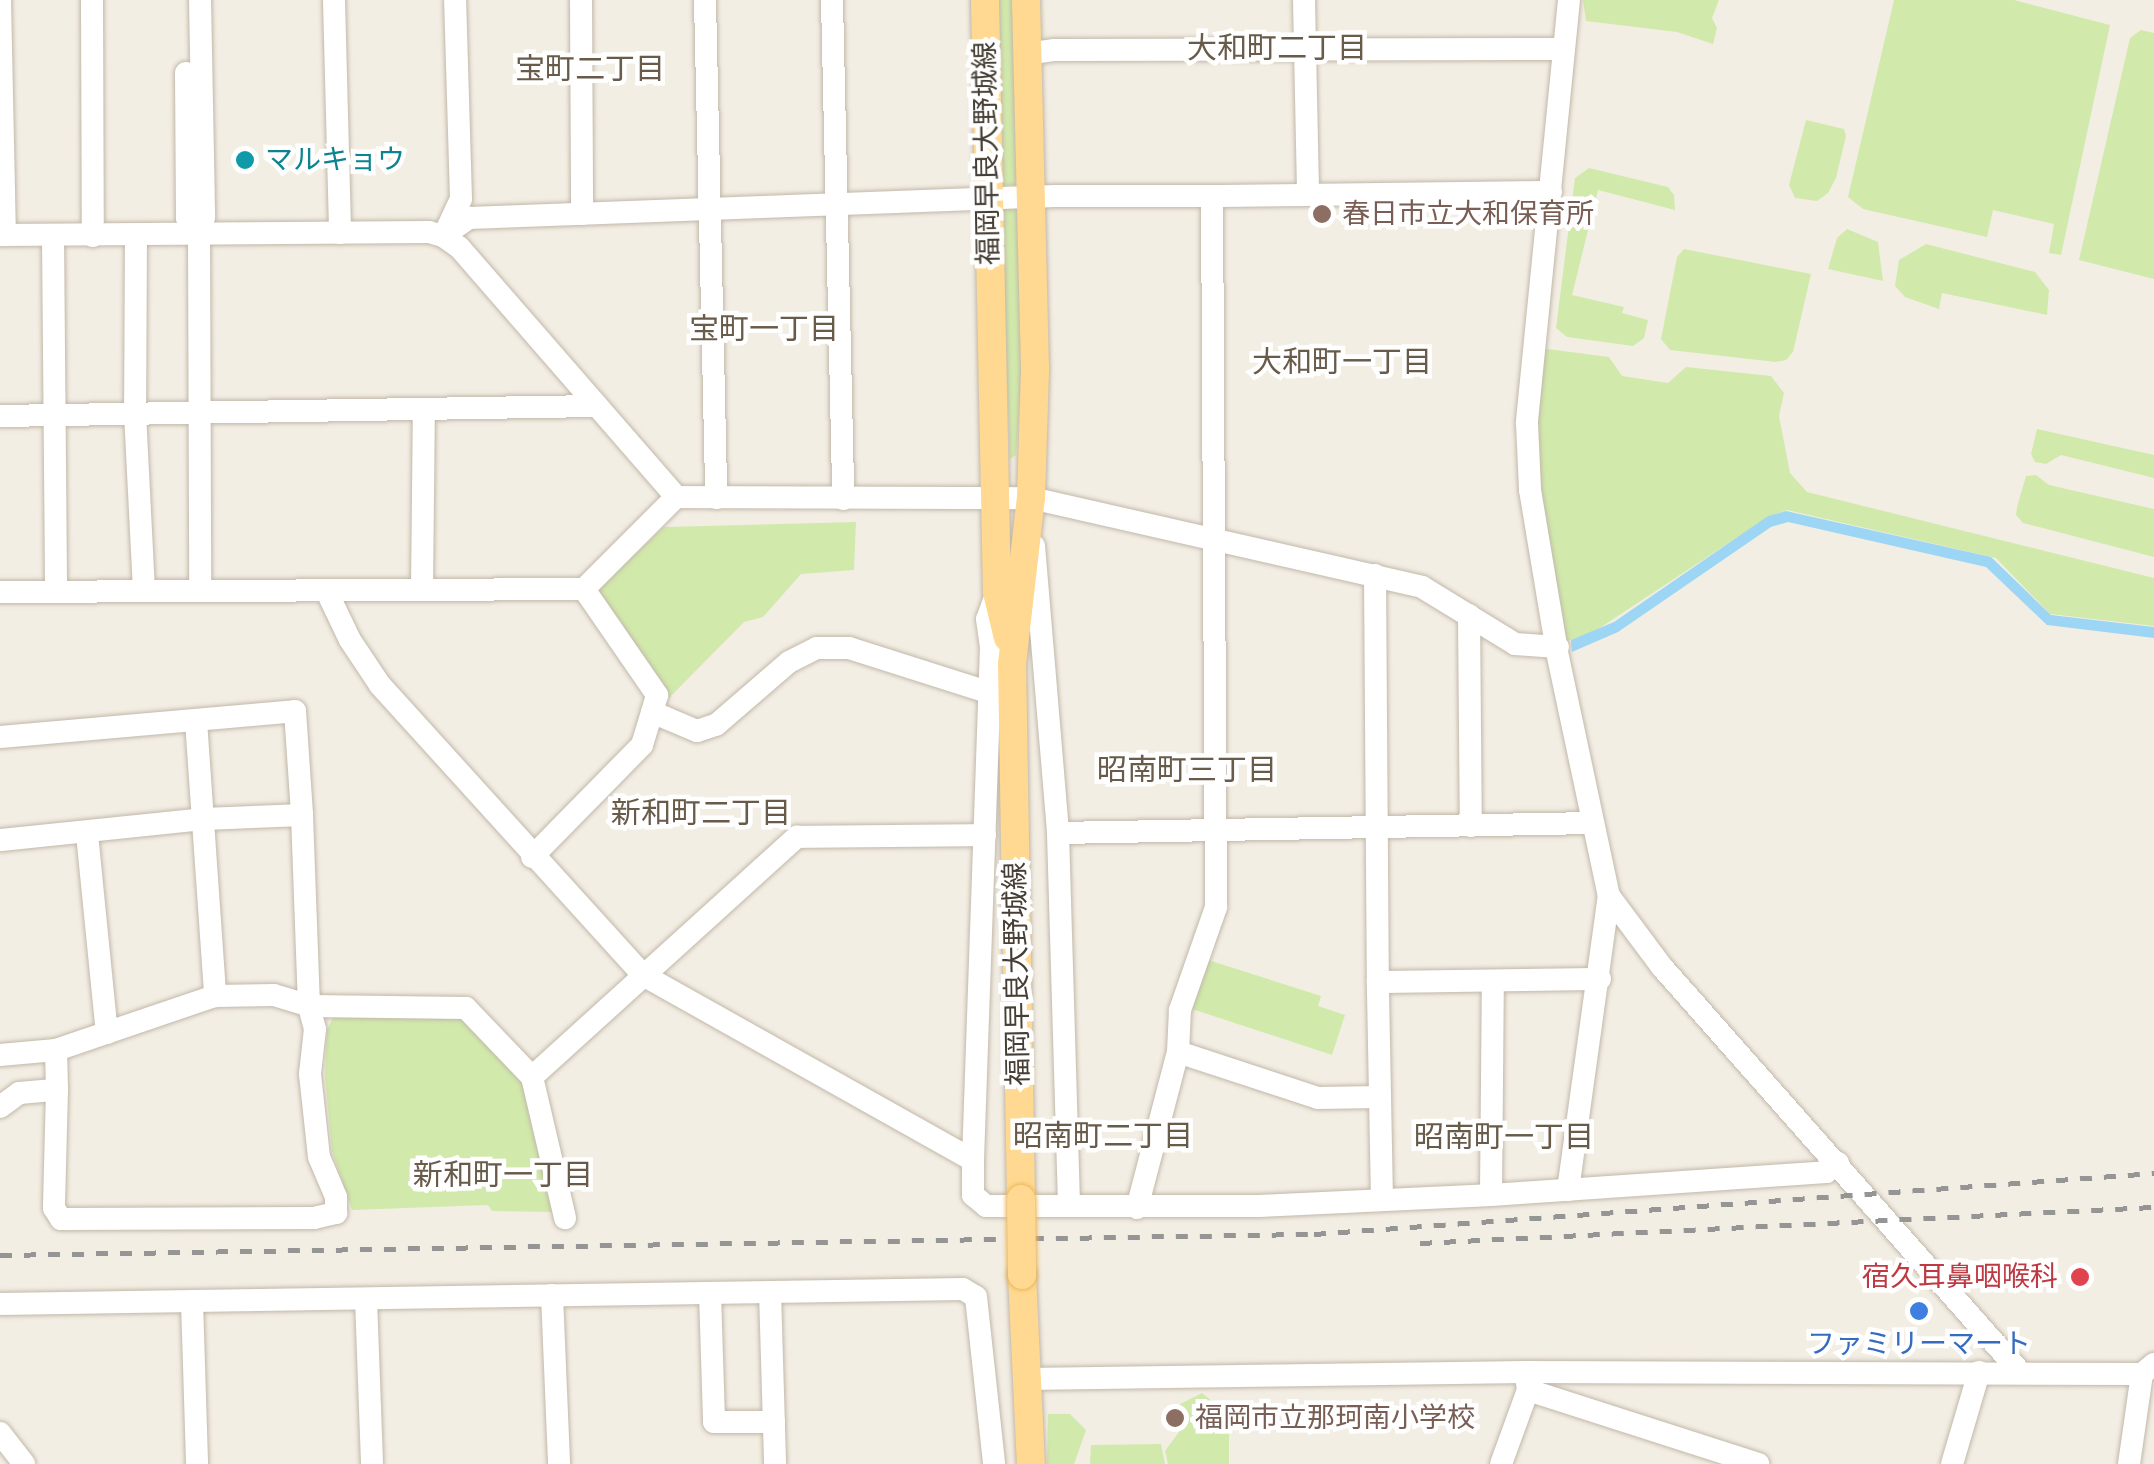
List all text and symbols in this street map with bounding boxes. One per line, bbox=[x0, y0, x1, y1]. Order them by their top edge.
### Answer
district label: 大和町二丁目 bbox=[1187, 30, 1367, 66]
street label: 福岡早良大野城線 bbox=[968, 41, 1006, 265]
district label: 宝町二丁目 bbox=[515, 51, 665, 87]
place label: マルキョウ bbox=[265, 143, 405, 177]
marker: マルキョウ bbox=[234, 149, 256, 171]
place label: 春日市立大和保育所 bbox=[1342, 197, 1594, 231]
marker: 春日市立大和保育所 bbox=[1311, 203, 1333, 225]
district label: 宝町一丁目 bbox=[689, 311, 839, 347]
district label: 大和町一丁目 bbox=[1252, 344, 1432, 380]
district label: 昭南町三丁目 bbox=[1097, 752, 1277, 788]
district label: 新和町二丁目 bbox=[611, 795, 791, 831]
street label: 福岡早良大野城線 bbox=[998, 862, 1036, 1086]
district label: 昭南町二丁目 bbox=[1013, 1118, 1193, 1154]
district label: 昭南町一丁目 bbox=[1414, 1119, 1594, 1155]
district label: 新和町一丁目 bbox=[413, 1157, 593, 1193]
place label: 宿久耳鼻咽喉科 bbox=[1862, 1260, 2058, 1294]
marker: 宿久耳鼻咽喉科 bbox=[2067, 1264, 2093, 1290]
marker: ファミリーマート bbox=[1908, 1300, 1930, 1322]
place label: ファミリーマート bbox=[1807, 1327, 2031, 1361]
place label: 福岡市立那珂南小学校 bbox=[1195, 1401, 1475, 1435]
marker: 福岡市立那珂南小学校 bbox=[1164, 1407, 1186, 1429]

